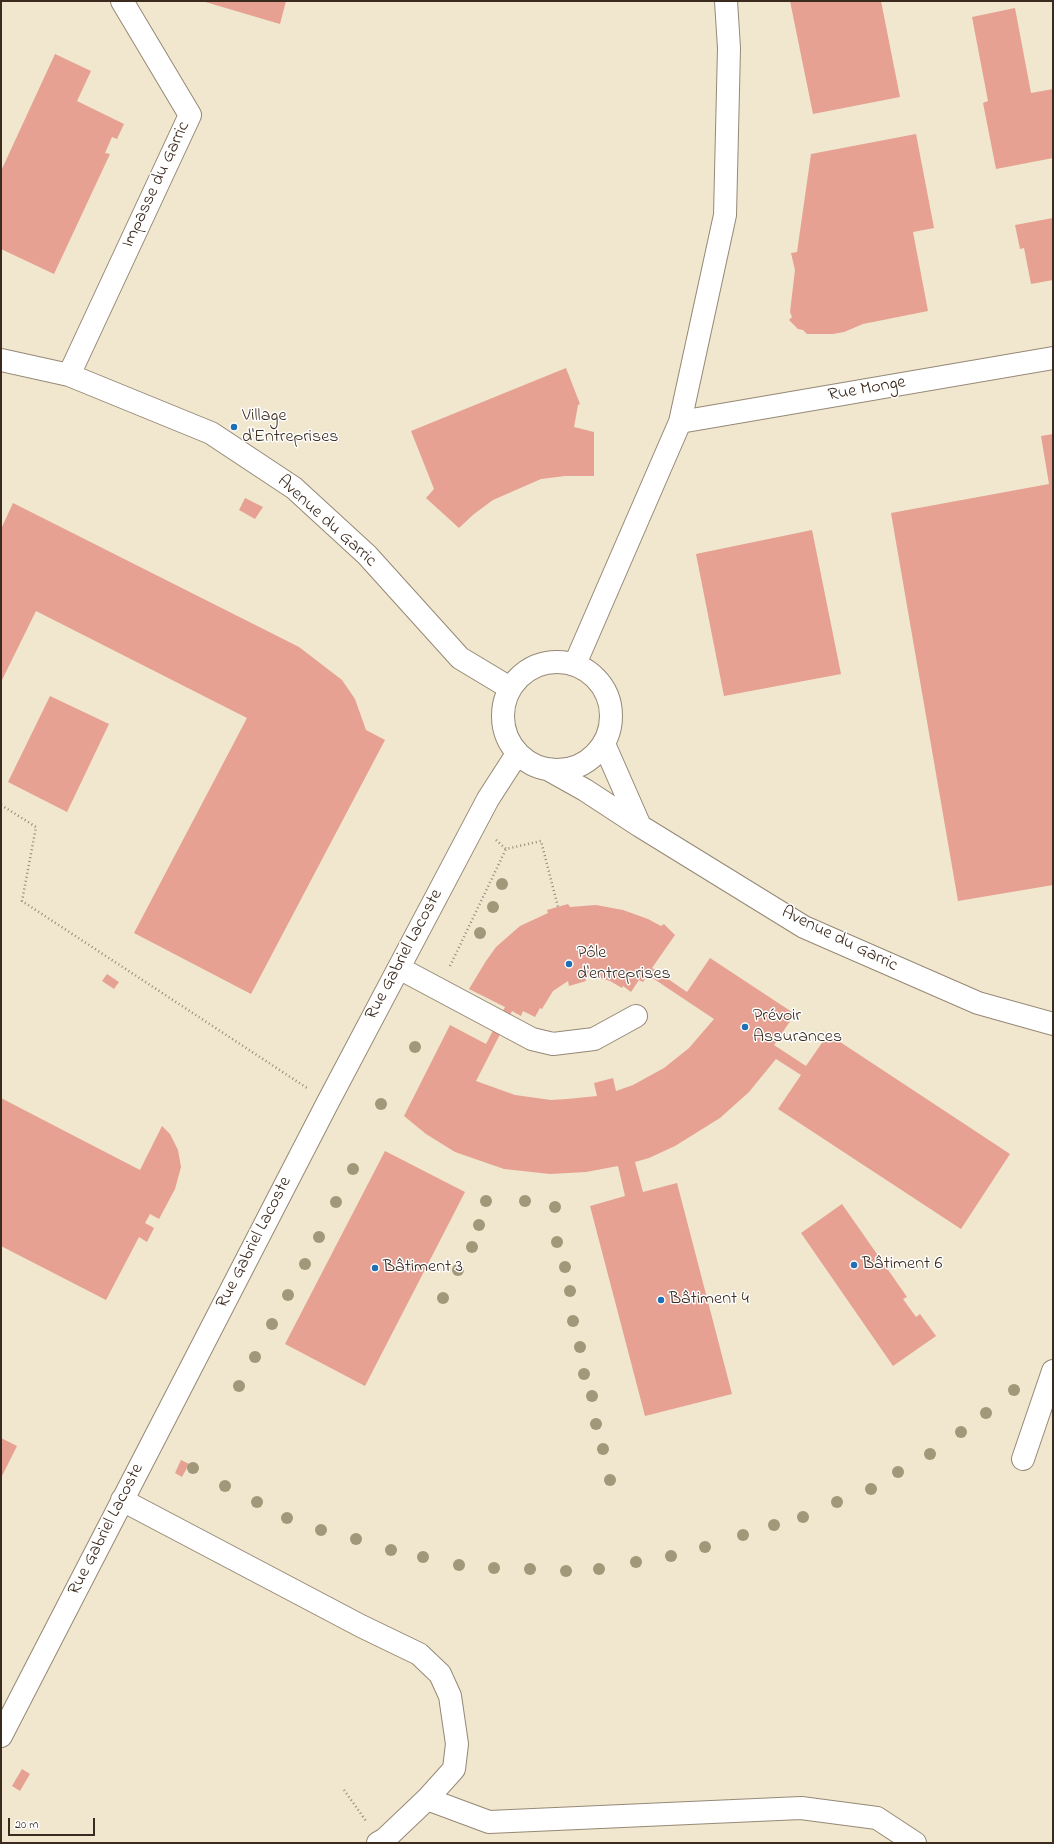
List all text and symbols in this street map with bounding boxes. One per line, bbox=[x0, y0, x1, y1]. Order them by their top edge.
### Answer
street label: Impasse du Garric bbox=[118, 118, 196, 252]
street label: Rue Monge bbox=[827, 373, 907, 407]
place label: Village d'Entreprises bbox=[242, 406, 338, 448]
marker: Village d'Entreprises bbox=[229, 422, 239, 432]
street label: Avenue du Garric bbox=[272, 472, 380, 572]
street label: Rue Gabriel Lacoste bbox=[362, 886, 448, 1024]
street label: Avenue du Garric bbox=[777, 903, 901, 977]
place label: Pôle d'entreprises bbox=[577, 943, 671, 986]
marker: Pôle d'entreprises bbox=[564, 959, 574, 969]
place label: Prévoir Assurances bbox=[753, 1006, 842, 1048]
marker: Prévoir Assurances bbox=[740, 1022, 750, 1032]
street label: Rue Gabriel Lacoste bbox=[213, 1174, 297, 1312]
place label: Bâtiment 6 bbox=[862, 1254, 942, 1276]
place label: Bâtiment 3 bbox=[383, 1257, 463, 1279]
marker: Bâtiment 6 bbox=[849, 1260, 859, 1270]
marker: Bâtiment 3 bbox=[370, 1263, 380, 1273]
place label: Bâtiment 4 bbox=[669, 1289, 749, 1311]
marker: Bâtiment 4 bbox=[656, 1295, 666, 1305]
street label: Rue Gabriel Lacoste bbox=[65, 1461, 149, 1599]
scale bar bbox=[10, 1810, 97, 1836]
text: 20 m bbox=[15, 1816, 38, 1834]

